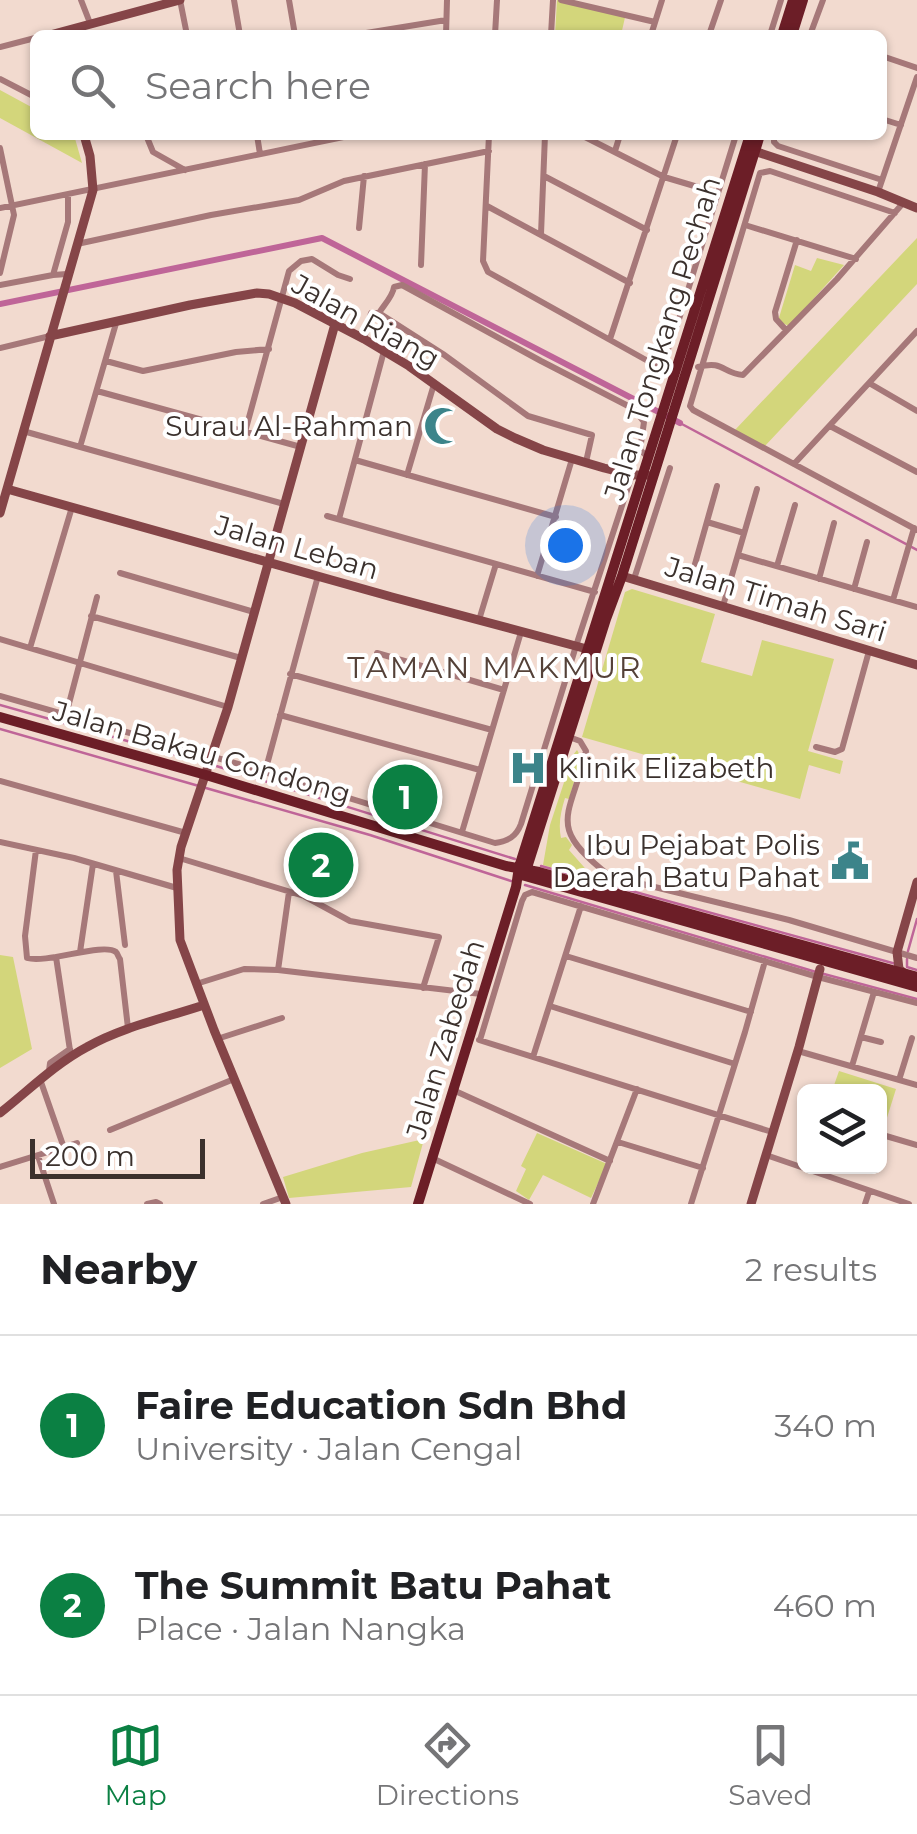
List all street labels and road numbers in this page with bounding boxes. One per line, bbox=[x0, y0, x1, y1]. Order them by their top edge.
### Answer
street label: Jalan Tongkang Pechah bbox=[596, 172, 727, 505]
street label: Jalan Riang bbox=[285, 266, 446, 375]
street label: Jalan Leban bbox=[210, 507, 383, 587]
street label: Jalan Timah Sari bbox=[660, 549, 891, 649]
street label: Jalan Bakau Condong bbox=[48, 693, 355, 811]
street label: Jalan Zabedah bbox=[398, 936, 491, 1143]

